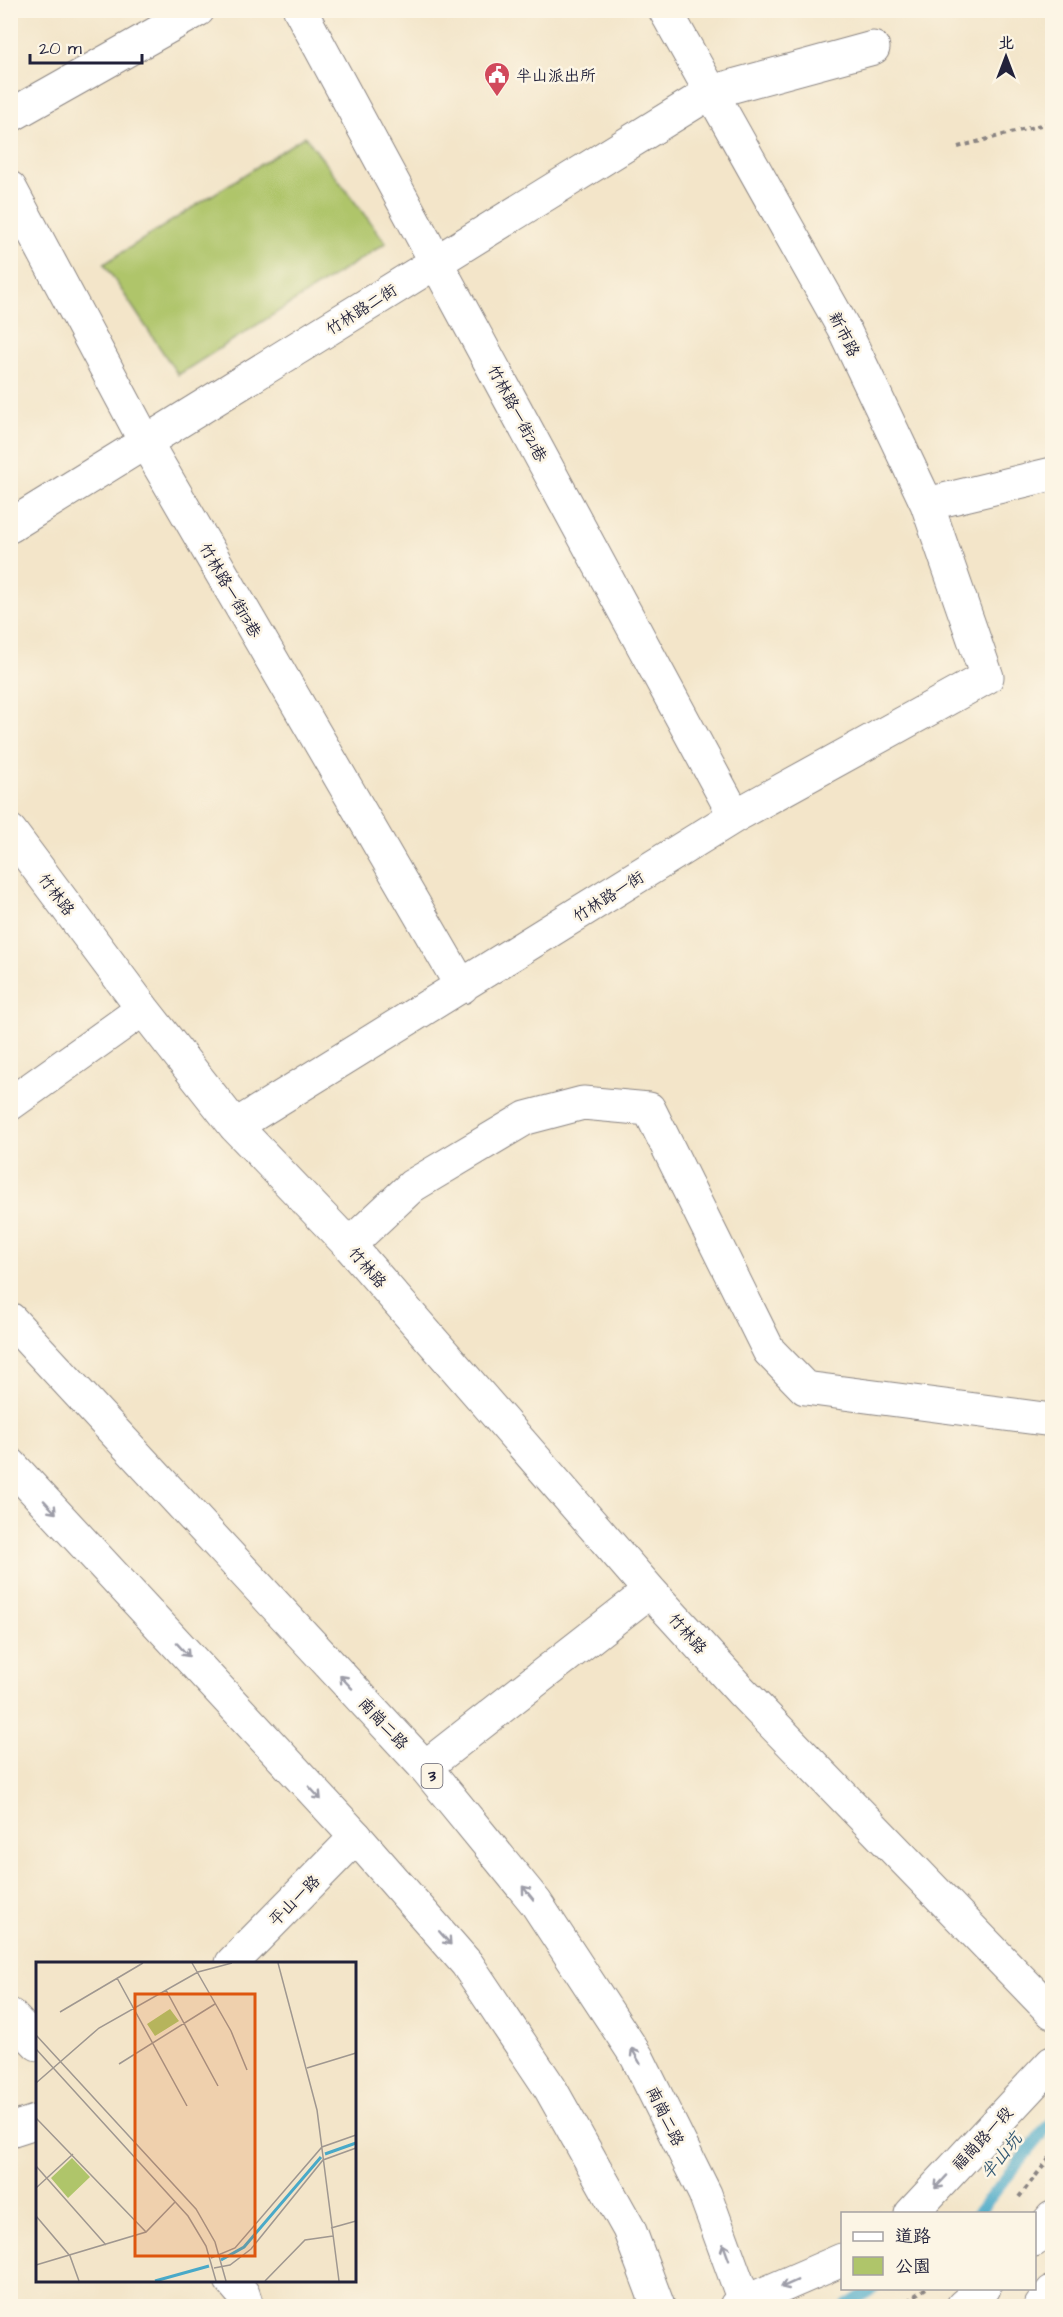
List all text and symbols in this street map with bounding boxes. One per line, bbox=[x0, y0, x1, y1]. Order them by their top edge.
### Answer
scale bar bbox=[30, 27, 142, 65]
north arrow bbox=[976, 27, 1036, 87]
text: 北 bbox=[998, 32, 1014, 54]
text: 20 m bbox=[39, 36, 82, 61]
public building icon: 半山派出所 bbox=[482, 60, 512, 98]
place label: 半山派出所 bbox=[516, 65, 596, 87]
street label: 竹林路二街 bbox=[322, 279, 401, 340]
street label: 新市路 bbox=[823, 308, 865, 361]
street label: 竹林路一街21巷 bbox=[482, 361, 552, 466]
street label: 竹林路一街13巷 bbox=[194, 539, 266, 642]
street label: 竹林路一街 bbox=[569, 866, 648, 927]
street label: 竹林路 bbox=[33, 869, 79, 920]
street label: 竹林路 bbox=[343, 1242, 391, 1293]
one-way arrow bbox=[43, 1499, 57, 1514]
street label: 竹林路 bbox=[663, 1608, 711, 1659]
one-way arrow bbox=[176, 1642, 190, 1657]
one-way arrow bbox=[339, 1675, 353, 1690]
street label: 南崗二路 bbox=[353, 1693, 413, 1755]
road number: 3 bbox=[422, 1764, 442, 1788]
one-way arrow bbox=[308, 1785, 322, 1800]
street label: 平山一路 bbox=[264, 1870, 325, 1931]
one-way arrow bbox=[522, 1885, 535, 1901]
one-way arrow bbox=[438, 1931, 452, 1946]
inset map bbox=[36, 1962, 356, 2281]
one-way arrow bbox=[629, 2048, 641, 2065]
street label: 南崗二路 bbox=[641, 2083, 689, 2150]
street label: 福崗路一段 bbox=[947, 2102, 1018, 2175]
water label: 半山坑 bbox=[975, 2126, 1029, 2185]
one-way arrow bbox=[933, 2175, 948, 2190]
legend bbox=[841, 2212, 1036, 2290]
text: 道路 bbox=[895, 2224, 931, 2249]
one-way arrow bbox=[720, 2243, 731, 2261]
text: 公園 bbox=[895, 2254, 931, 2279]
one-way arrow bbox=[781, 2278, 799, 2290]

